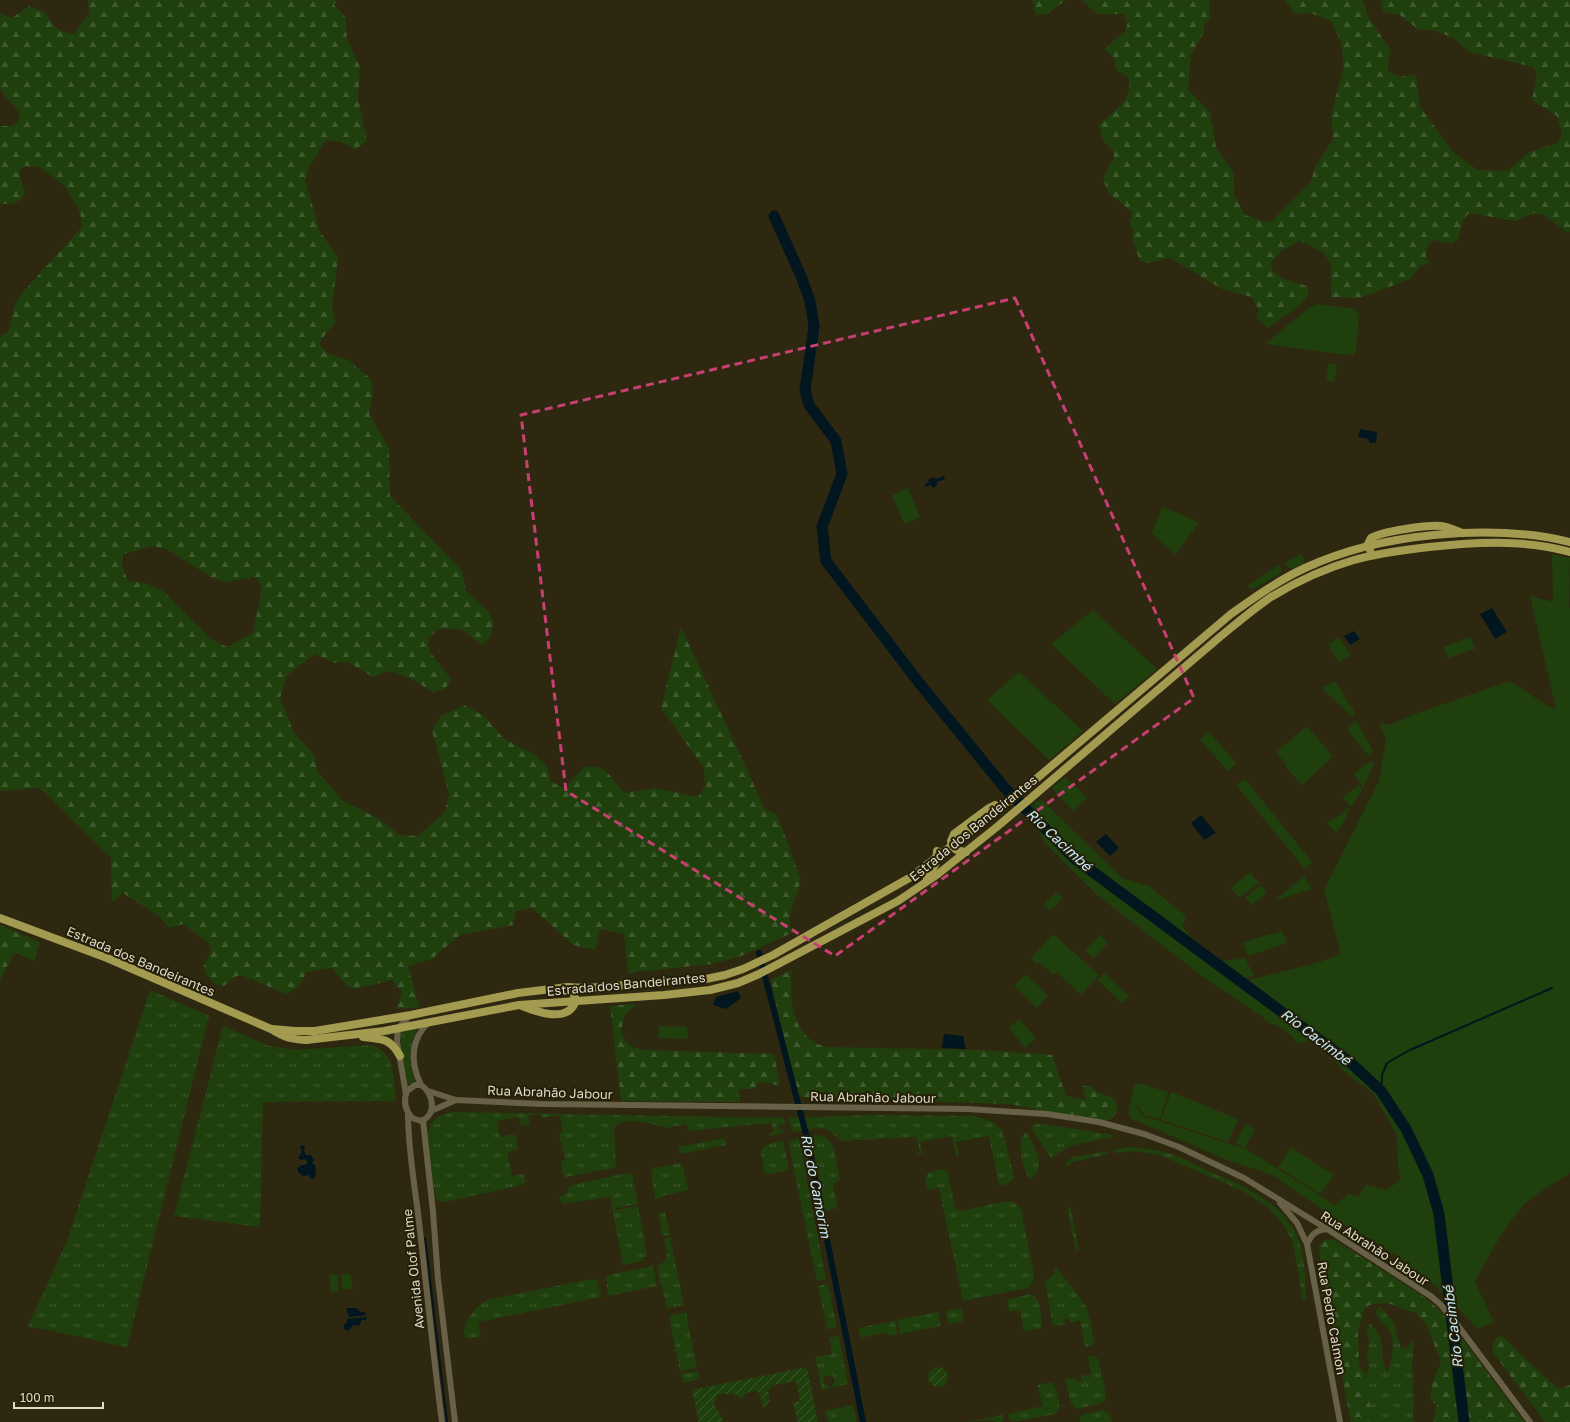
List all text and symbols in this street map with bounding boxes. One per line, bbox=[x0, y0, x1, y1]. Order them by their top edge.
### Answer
street label: Estrada dos Bandeirantes bbox=[906, 771, 1040, 884]
water label: Rio Cacimbé bbox=[1023, 805, 1097, 875]
street label: Estrada dos Bandeirantes bbox=[64, 922, 218, 1000]
street label: Estrada dos Bandeirantes bbox=[546, 969, 706, 999]
water label: Rio Cacimbé bbox=[1278, 1005, 1356, 1070]
street label: Rua Abrahão Jabour bbox=[487, 1082, 613, 1102]
street label: Rua Abrahão Jabour bbox=[810, 1088, 936, 1106]
water label: Rio do Camorim bbox=[798, 1132, 835, 1240]
street label: Rua Abrahão Jabour bbox=[1318, 1207, 1432, 1289]
street label: Avenida Olof Palme bbox=[399, 1208, 427, 1330]
street label: Rua Pedro Calmon bbox=[1314, 1260, 1350, 1376]
water label: Rio Cacimbé bbox=[1439, 1283, 1466, 1369]
scale bar bbox=[14, 1384, 103, 1410]
text: 100 m bbox=[20, 1390, 54, 1405]

